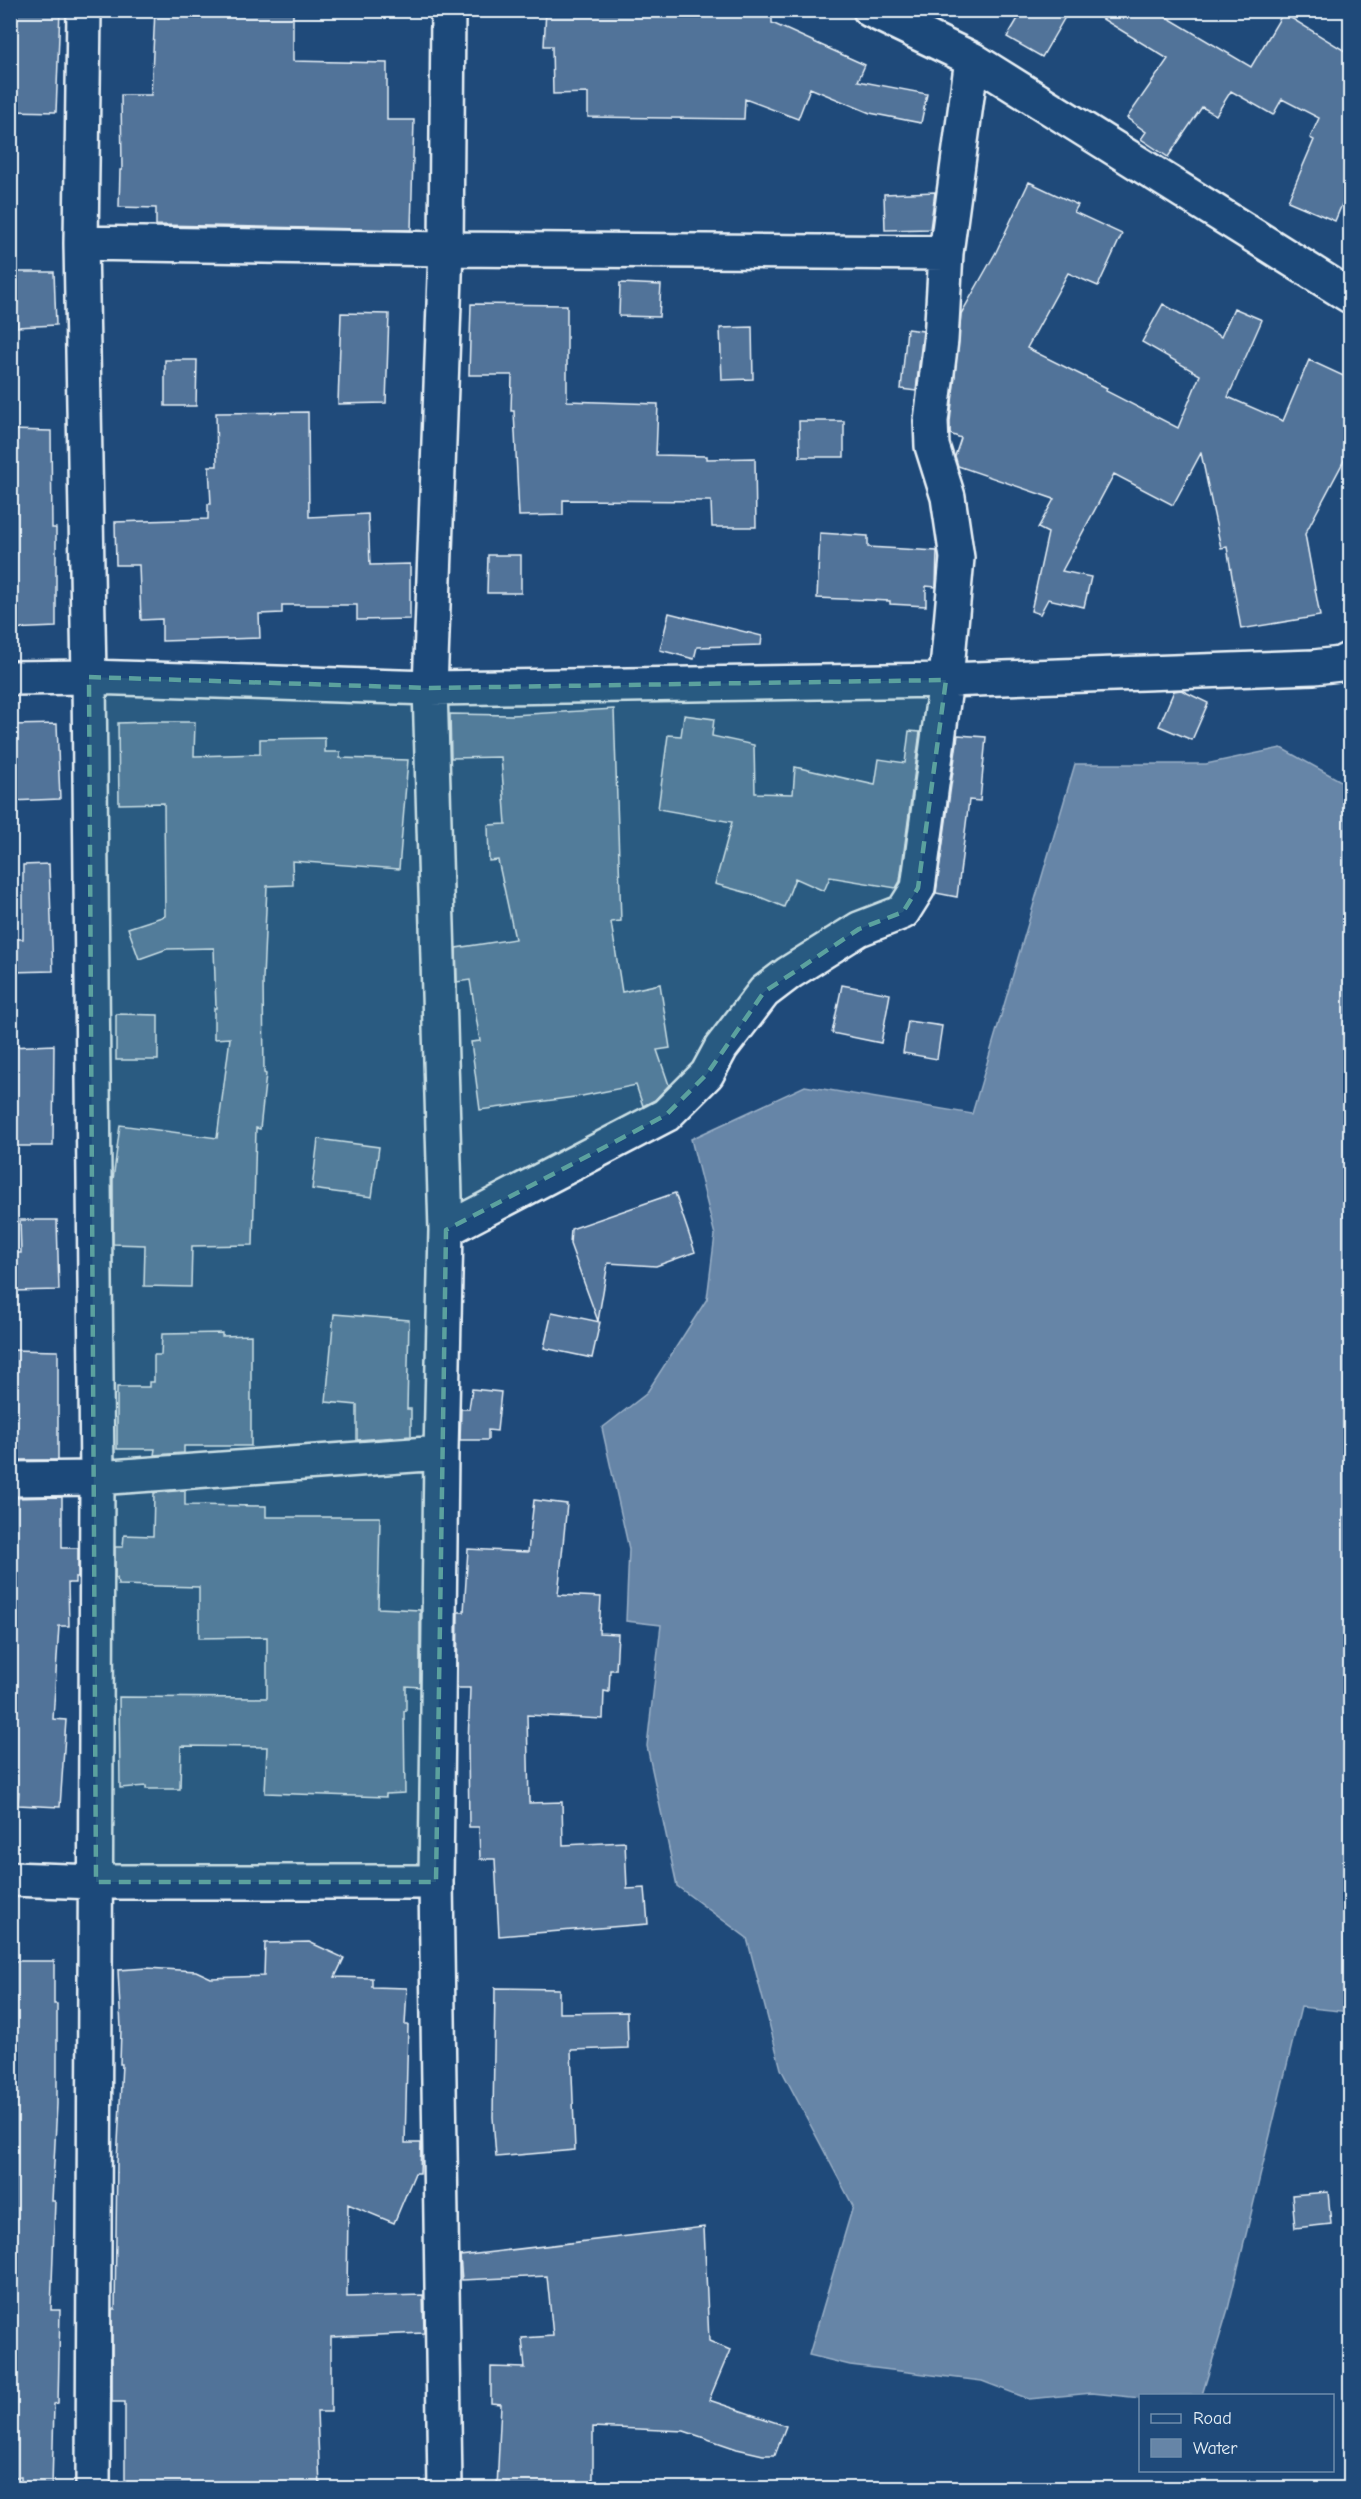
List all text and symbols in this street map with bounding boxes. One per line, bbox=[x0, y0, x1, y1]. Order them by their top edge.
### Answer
legend bbox=[1139, 2394, 1334, 2472]
text: Road bbox=[1193, 2408, 1232, 2429]
text: Water bbox=[1193, 2438, 1238, 2459]

